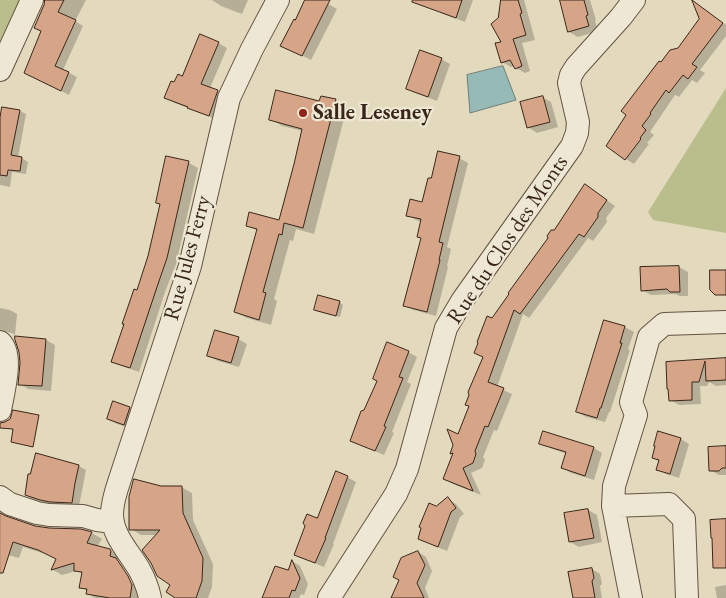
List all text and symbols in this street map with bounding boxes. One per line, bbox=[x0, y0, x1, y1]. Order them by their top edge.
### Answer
place label: Salle Leseney bbox=[313, 100, 432, 126]
marker: Salle Leseney bbox=[297, 107, 309, 119]
street label: Rue du Clos des Monts bbox=[442, 151, 574, 329]
street label: Rue Jules Ferry bbox=[159, 193, 217, 323]

